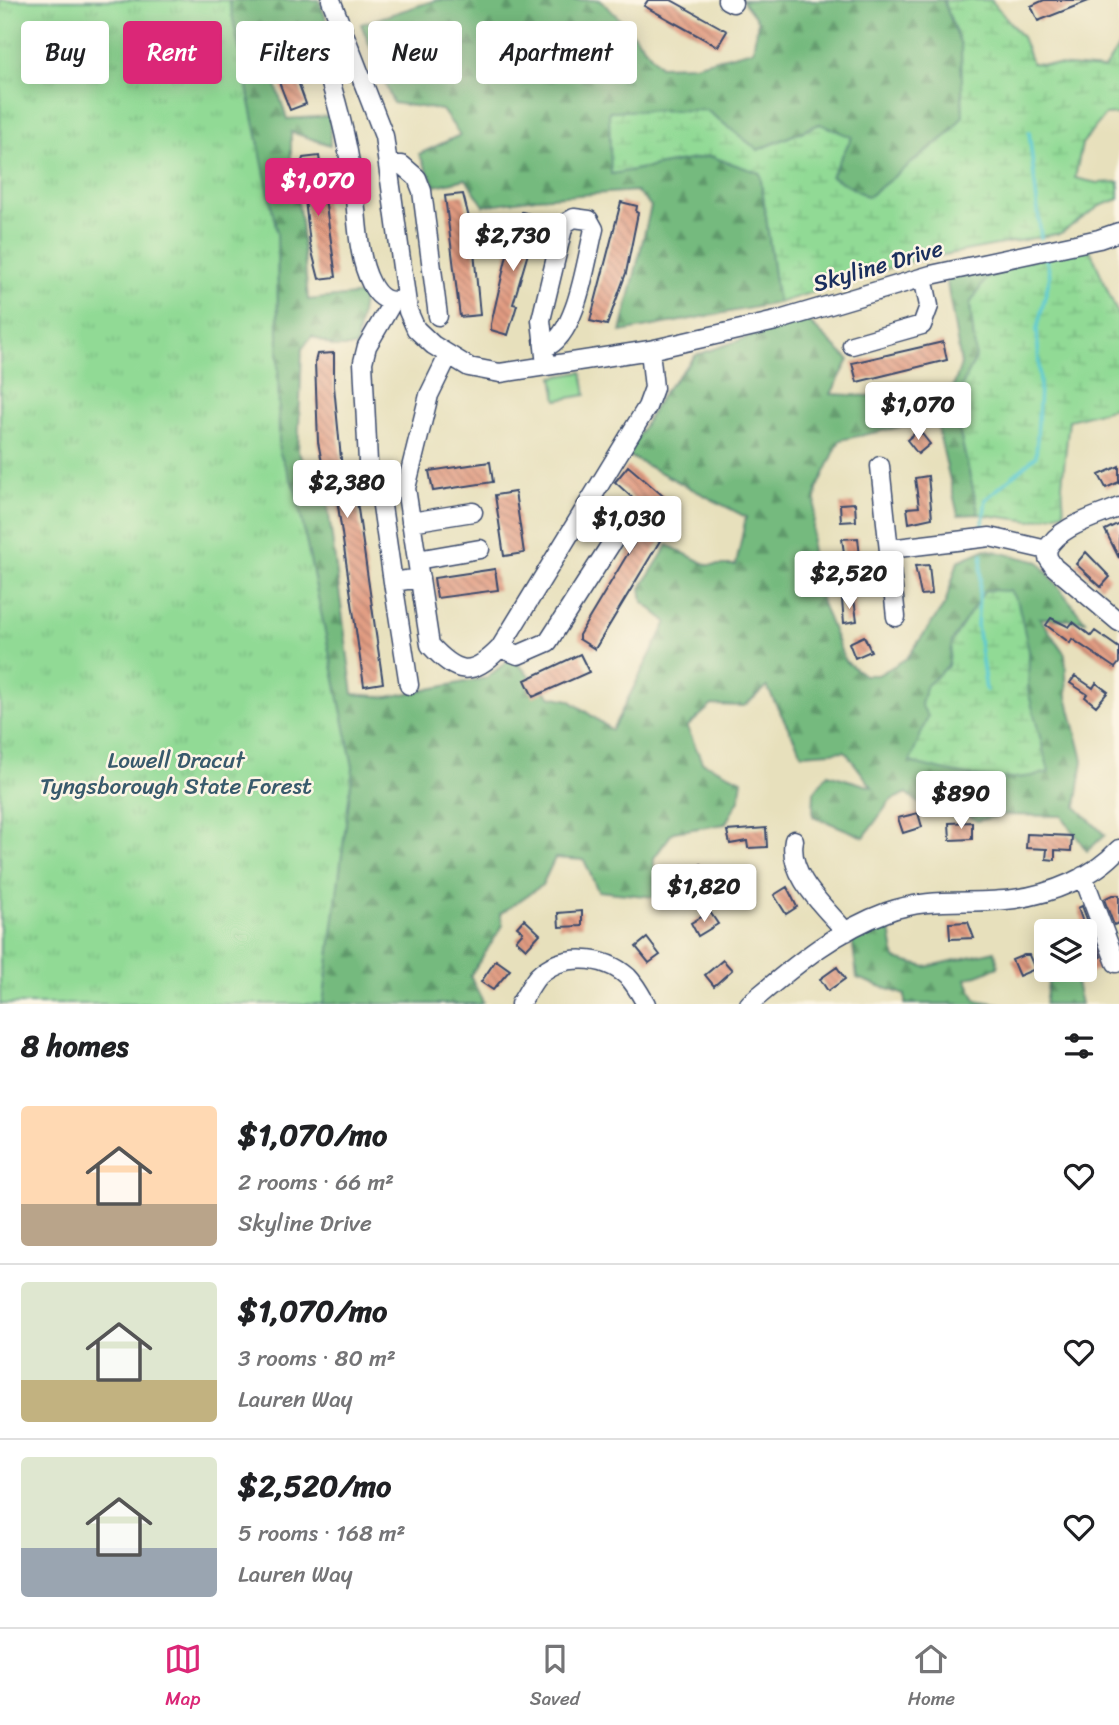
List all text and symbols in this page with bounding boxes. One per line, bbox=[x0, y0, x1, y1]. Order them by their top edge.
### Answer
chip: Buy bbox=[21, 21, 109, 84]
chip: Rent bbox=[123, 21, 222, 84]
chip: Filters bbox=[236, 21, 354, 84]
chip: New bbox=[368, 21, 462, 84]
chip: Apartment bbox=[476, 21, 637, 84]
pin: $1,070 bbox=[261, 158, 375, 218]
text: $1,070 bbox=[281, 160, 355, 201]
pin: $2,730 bbox=[456, 214, 570, 273]
text: $2,730 bbox=[475, 215, 551, 256]
street label: Skyline Drive bbox=[808, 228, 948, 304]
pin: $1,070 bbox=[861, 382, 975, 442]
text: $1,070 bbox=[881, 384, 955, 425]
pin: $2,380 bbox=[290, 461, 404, 520]
text: $2,380 bbox=[309, 462, 385, 503]
pin: $1,030 bbox=[572, 496, 686, 556]
text: $1,030 bbox=[592, 498, 666, 539]
pin: $2,520 bbox=[792, 552, 906, 611]
text: $2,520 bbox=[811, 553, 887, 594]
park label: Lowell Dracut Tyngsborough State Forest bbox=[40, 740, 312, 807]
pin: $890 bbox=[920, 772, 1002, 831]
text: $890 bbox=[932, 773, 990, 814]
pin: $1,820 bbox=[647, 864, 761, 924]
text: $1,820 bbox=[667, 866, 741, 907]
map controls bbox=[1034, 919, 1097, 982]
button: layers bbox=[1034, 919, 1097, 982]
text: 8 homes bbox=[21, 1019, 129, 1073]
icon: filters bbox=[1060, 1027, 1098, 1065]
text: $1,070/mo bbox=[238, 1108, 387, 1162]
icon: home bbox=[77, 1134, 161, 1218]
icon: heart bbox=[1060, 1157, 1098, 1195]
text: 2 rooms · 66 m² bbox=[238, 1162, 394, 1203]
text: Skyline Drive bbox=[238, 1203, 372, 1244]
text: $1,070/mo bbox=[238, 1284, 387, 1338]
icon: home bbox=[77, 1310, 161, 1394]
icon: heart bbox=[1060, 1333, 1098, 1371]
text: 3 rooms · 80 m² bbox=[238, 1338, 396, 1379]
text: Lauren Way bbox=[238, 1379, 352, 1420]
text: $2,520/mo bbox=[238, 1459, 391, 1513]
icon: home bbox=[77, 1485, 161, 1569]
icon: heart bbox=[1060, 1508, 1098, 1546]
text: 5 rooms · 168 m² bbox=[238, 1513, 406, 1554]
text: Lauren Way bbox=[238, 1554, 352, 1595]
tab: Map bbox=[164, 1640, 202, 1715]
tab: Saved bbox=[530, 1640, 580, 1715]
tab: Home bbox=[908, 1640, 955, 1715]

